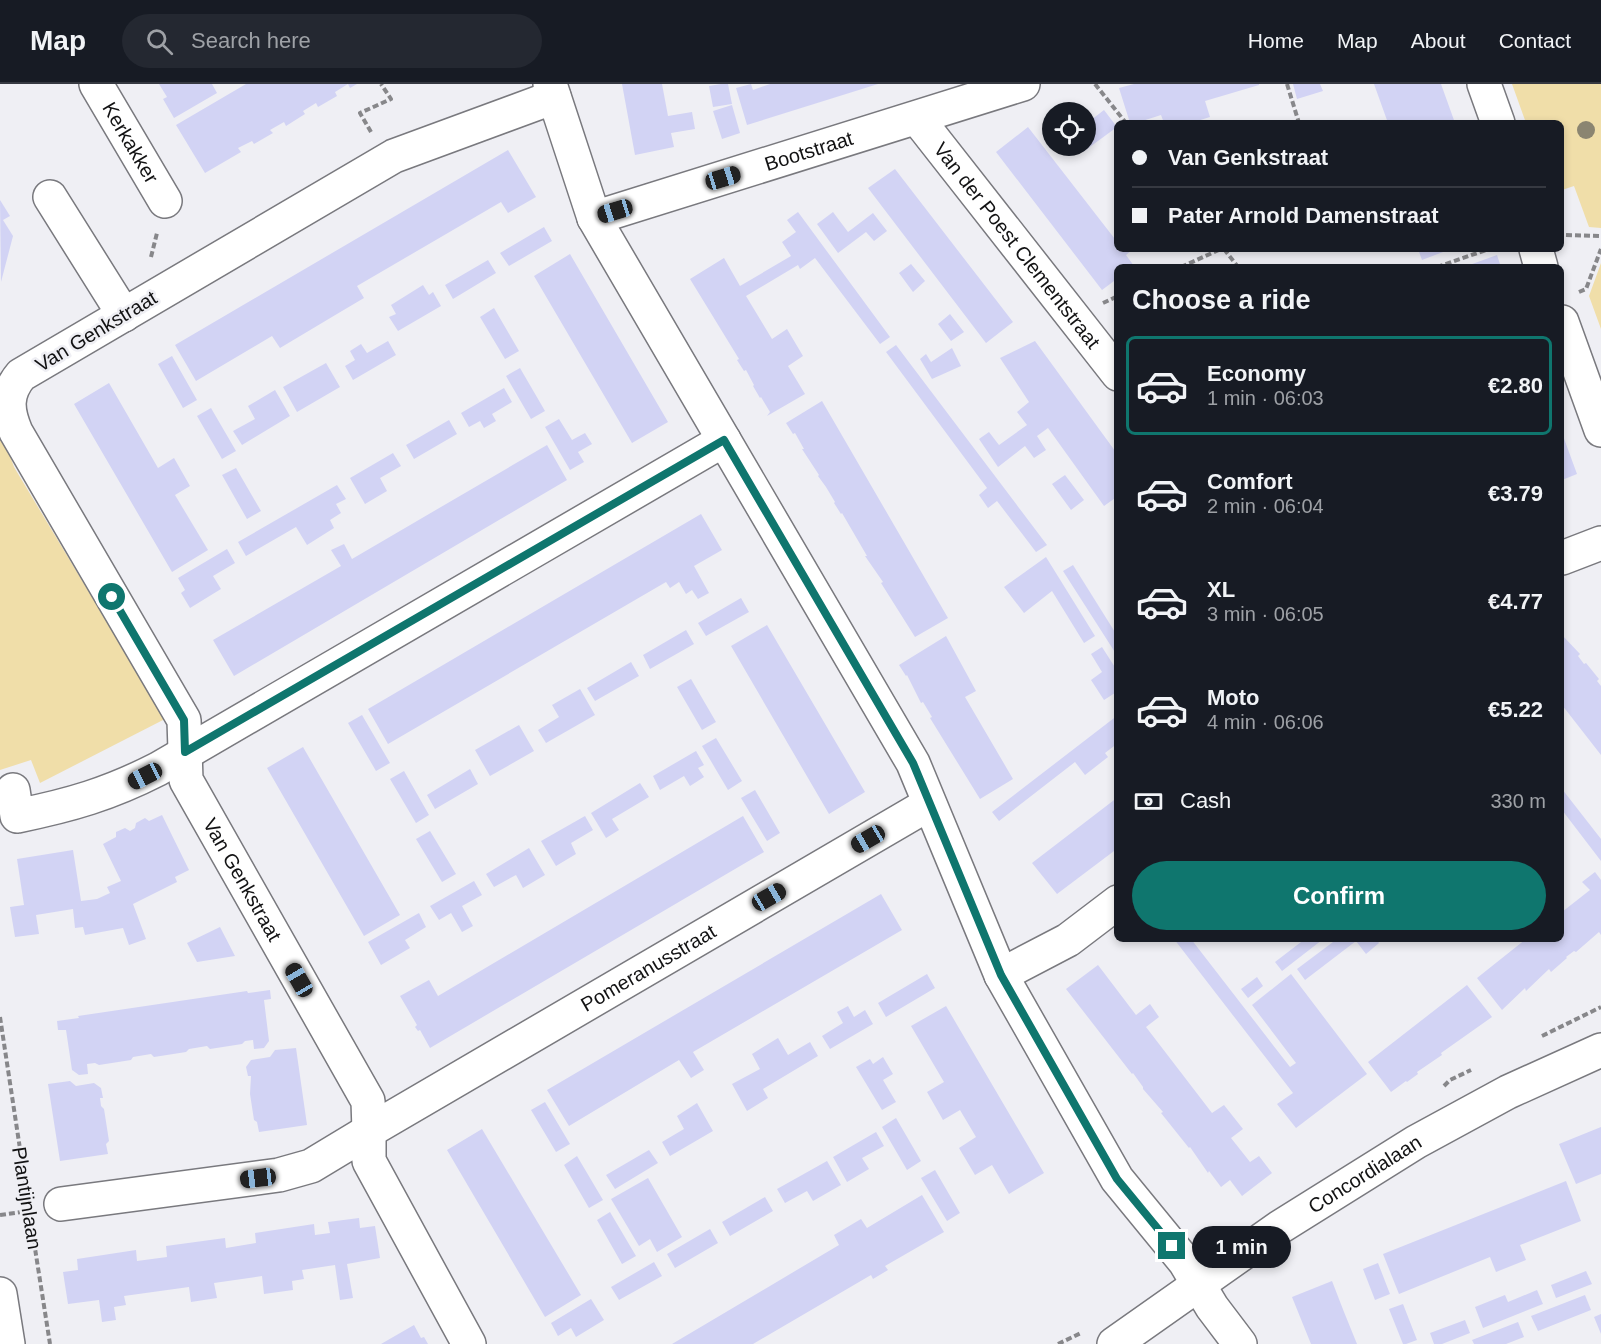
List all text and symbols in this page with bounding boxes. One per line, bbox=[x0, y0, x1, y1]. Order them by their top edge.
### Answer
search box bbox=[122, 14, 542, 68]
text: Map bbox=[30, 25, 86, 56]
icon: search bbox=[143, 25, 176, 58]
text: Search here bbox=[191, 28, 311, 53]
text: Home bbox=[1248, 29, 1304, 52]
text: Map bbox=[1337, 29, 1378, 52]
text: About bbox=[1411, 29, 1466, 52]
text: Contact bbox=[1499, 29, 1571, 52]
street label: Kerkakker bbox=[98, 98, 163, 187]
map controls bbox=[1042, 102, 1096, 156]
button: locate bbox=[1042, 102, 1096, 156]
street label: Bootstraat bbox=[762, 127, 856, 175]
street label: Van der Poest Clementstraat bbox=[930, 138, 1105, 353]
text: Van Genkstraat bbox=[1168, 145, 1328, 170]
car bbox=[703, 164, 743, 192]
car bbox=[595, 197, 635, 225]
text: Pater Arnold Damenstraat bbox=[1168, 203, 1439, 228]
text: Choose a ride bbox=[1132, 285, 1311, 315]
street label: Van Genkstraat bbox=[31, 286, 161, 376]
icon: car bbox=[1135, 359, 1189, 413]
text: Economy bbox=[1207, 361, 1306, 386]
text: €2.80 bbox=[1488, 373, 1543, 398]
text: 1 min · 06:03 bbox=[1207, 387, 1324, 409]
icon: car bbox=[1135, 467, 1189, 521]
text: Comfort bbox=[1207, 469, 1293, 494]
text: €3.79 bbox=[1488, 481, 1543, 506]
text: 2 min · 06:04 bbox=[1207, 495, 1324, 517]
icon: car bbox=[1135, 575, 1189, 629]
text: XL bbox=[1207, 577, 1235, 602]
route start bbox=[98, 583, 125, 610]
text: €4.77 bbox=[1488, 589, 1543, 614]
text: 3 min · 06:05 bbox=[1207, 603, 1324, 625]
icon: car bbox=[1135, 683, 1189, 737]
text: Moto bbox=[1207, 685, 1260, 710]
text: €5.22 bbox=[1488, 697, 1543, 722]
text: 4 min · 06:06 bbox=[1207, 711, 1324, 733]
car bbox=[125, 760, 165, 792]
icon: cash bbox=[1132, 785, 1165, 818]
text: Cash bbox=[1180, 788, 1231, 813]
text: 330 m bbox=[1490, 790, 1546, 812]
street label: Van Genkstraat bbox=[199, 814, 286, 945]
car bbox=[848, 822, 888, 856]
button: Confirm bbox=[1132, 861, 1546, 930]
car bbox=[749, 880, 789, 914]
street label: Pomeranusstraat bbox=[577, 920, 720, 1016]
car bbox=[282, 960, 316, 1000]
street label: Concordialaan bbox=[1304, 1131, 1425, 1218]
street label: Plantijnlaan bbox=[8, 1145, 46, 1251]
car bbox=[239, 1167, 277, 1189]
callout: 1 min bbox=[1193, 1225, 1292, 1267]
route end bbox=[1158, 1232, 1185, 1259]
text: 1 min bbox=[1215, 1236, 1268, 1258]

